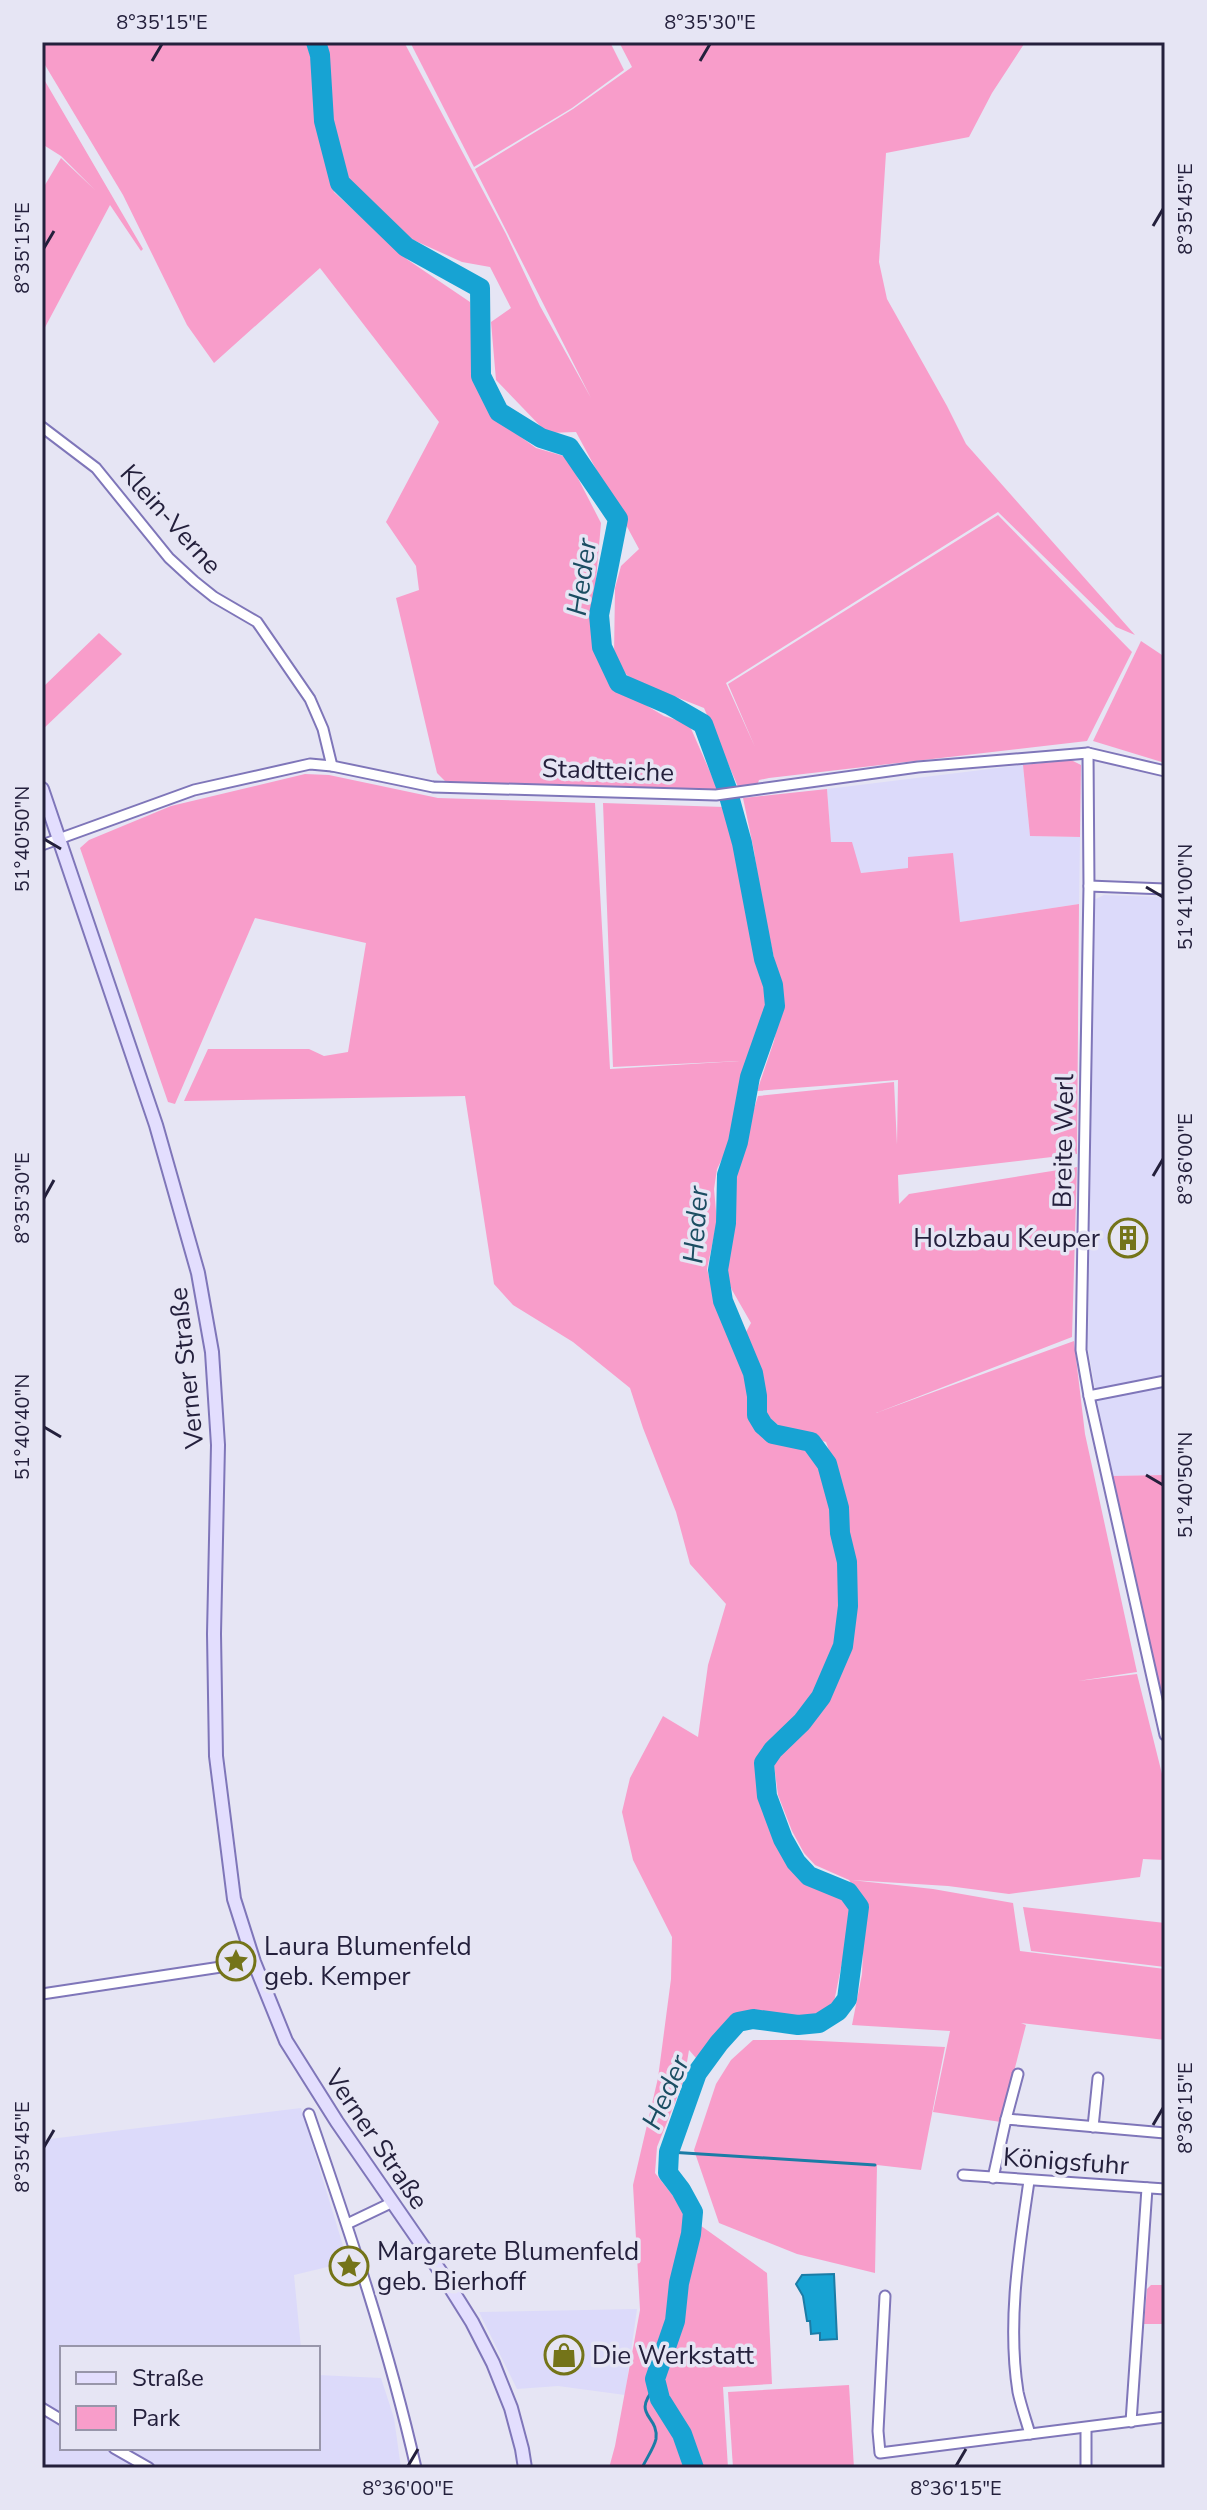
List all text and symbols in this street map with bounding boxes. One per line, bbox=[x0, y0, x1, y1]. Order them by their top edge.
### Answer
text: 8°35'15"E bbox=[116, 9, 208, 36]
text: 8°35'30"E bbox=[664, 9, 756, 36]
text: 8°35'45"E bbox=[1172, 163, 1199, 255]
text: 8°35'15"E bbox=[9, 202, 36, 294]
street label: Klein-Verne bbox=[112, 457, 229, 582]
water label: Heder bbox=[558, 535, 606, 618]
street label: Stadtteiche bbox=[541, 751, 675, 790]
text: 51°40'50"N bbox=[9, 786, 36, 892]
text: 51°41'00"N bbox=[1172, 844, 1199, 950]
street label: Breite Werl bbox=[1045, 1073, 1082, 1208]
text: 8°36'00"E bbox=[1172, 1113, 1199, 1205]
text: 8°35'30"E bbox=[9, 1152, 36, 1244]
water label: Heder bbox=[674, 1184, 718, 1265]
building icon: Holzbau Keuper bbox=[1107, 1217, 1149, 1259]
place label: Holzbau Keuper bbox=[913, 1221, 1101, 1256]
street label: Verner Straße bbox=[161, 1286, 212, 1451]
text: 51°40'40"N bbox=[9, 1374, 36, 1480]
text: 51°40'50"N bbox=[1172, 1432, 1199, 1538]
place label: Laura Blumenfeld geb. Kemper bbox=[264, 1929, 472, 1994]
place icon: Laura Blumenfeld geb. Kemper bbox=[215, 1940, 257, 1982]
water label: Heder bbox=[633, 2048, 699, 2136]
street label: Verner Straße bbox=[316, 2062, 436, 2216]
text: 8°36'15"E bbox=[1172, 2062, 1199, 2154]
text: 8°35'45"E bbox=[9, 2101, 36, 2193]
street label: Königsfuhr bbox=[1002, 2140, 1131, 2183]
place label: Margarete Blumenfeld geb. Bierhoff bbox=[377, 2234, 639, 2299]
place icon: Margarete Blumenfeld geb. Bierhoff bbox=[328, 2245, 370, 2287]
shop icon: Die Werkstatt bbox=[543, 2334, 585, 2376]
place label: Die Werkstatt bbox=[592, 2338, 755, 2373]
legend bbox=[60, 2346, 320, 2450]
text: Straße bbox=[132, 2362, 204, 2394]
text: Park bbox=[132, 2402, 181, 2434]
text: 8°36'00"E bbox=[362, 2475, 454, 2502]
text: 8°36'15"E bbox=[910, 2475, 1002, 2502]

